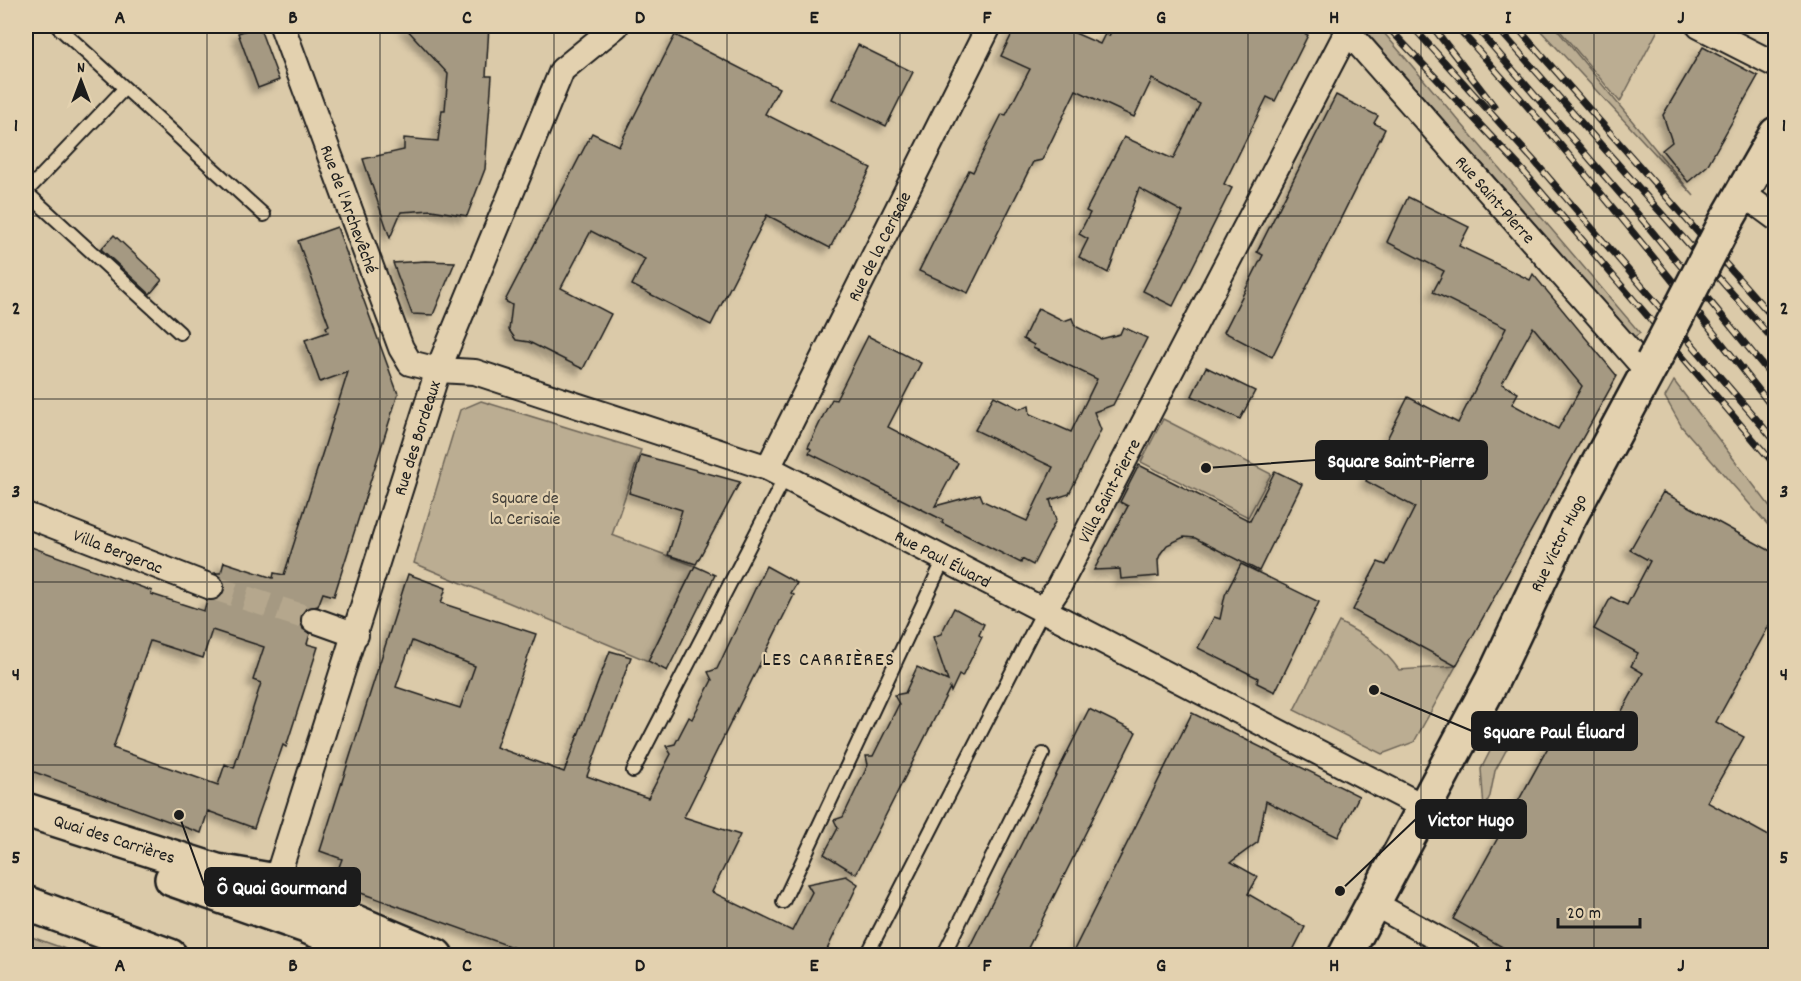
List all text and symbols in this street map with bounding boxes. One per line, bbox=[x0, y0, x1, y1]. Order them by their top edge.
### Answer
text: A bbox=[115, 5, 126, 33]
text: B bbox=[288, 5, 298, 33]
text: C bbox=[462, 5, 472, 33]
text: D bbox=[635, 5, 646, 33]
text: E bbox=[809, 5, 819, 33]
text: F bbox=[983, 5, 993, 33]
text: G bbox=[1156, 5, 1166, 33]
text: H bbox=[1329, 5, 1339, 33]
text: I bbox=[1505, 5, 1512, 33]
text: J bbox=[1677, 5, 1685, 33]
north arrow bbox=[51, 51, 111, 111]
text: N bbox=[77, 57, 85, 80]
text: 1 bbox=[14, 113, 18, 141]
text: 1 bbox=[1782, 113, 1786, 141]
street label: Rue de l'Archevêché bbox=[312, 142, 383, 278]
street label: Rue Saint-Pierre bbox=[1448, 151, 1540, 251]
street label: Rue de la Cerisaie bbox=[843, 188, 919, 307]
text: 2 bbox=[12, 296, 20, 324]
text: 2 bbox=[1780, 296, 1788, 324]
street label: Rue des Bordeaux bbox=[389, 378, 449, 499]
street label: Villa Saint-Pierre bbox=[1073, 435, 1148, 548]
callout: Square Saint-Pierre bbox=[1316, 441, 1487, 479]
text: Square Saint-Pierre bbox=[1327, 449, 1475, 477]
text: 3 bbox=[12, 479, 20, 507]
text: 3 bbox=[1780, 479, 1788, 507]
park label: Square de la Cerisaie bbox=[490, 487, 561, 533]
street label: Rue Victor Hugo bbox=[1526, 490, 1595, 597]
street label: Villa Bergerac bbox=[69, 524, 166, 582]
street label: Rue Paul Éluard bbox=[889, 525, 994, 596]
district label: LES CARRIÈRES bbox=[762, 647, 896, 675]
text: 4 bbox=[12, 662, 20, 690]
text: 4 bbox=[1780, 662, 1788, 690]
callout: Square Paul Éluard bbox=[1472, 712, 1637, 750]
text: Square Paul Éluard bbox=[1483, 720, 1625, 748]
callout: Victor Hugo bbox=[1416, 800, 1526, 838]
text: Victor Hugo bbox=[1428, 808, 1514, 836]
street label: Quai des Carrières bbox=[50, 810, 178, 872]
text: 5 bbox=[11, 845, 21, 873]
text: 5 bbox=[1779, 845, 1789, 873]
callout: Ô Quai Gourmand bbox=[205, 868, 360, 906]
text: Ô Quai Gourmand bbox=[217, 876, 347, 904]
scale bar bbox=[1558, 891, 1640, 929]
text: 20 m bbox=[1567, 902, 1601, 927]
text: A bbox=[115, 953, 126, 981]
text: B bbox=[288, 953, 298, 981]
text: C bbox=[462, 953, 472, 981]
text: D bbox=[635, 953, 646, 981]
text: E bbox=[809, 953, 819, 981]
text: F bbox=[983, 953, 993, 981]
text: G bbox=[1156, 953, 1166, 981]
text: H bbox=[1329, 953, 1339, 981]
text: I bbox=[1505, 953, 1512, 981]
text: J bbox=[1677, 953, 1685, 981]

